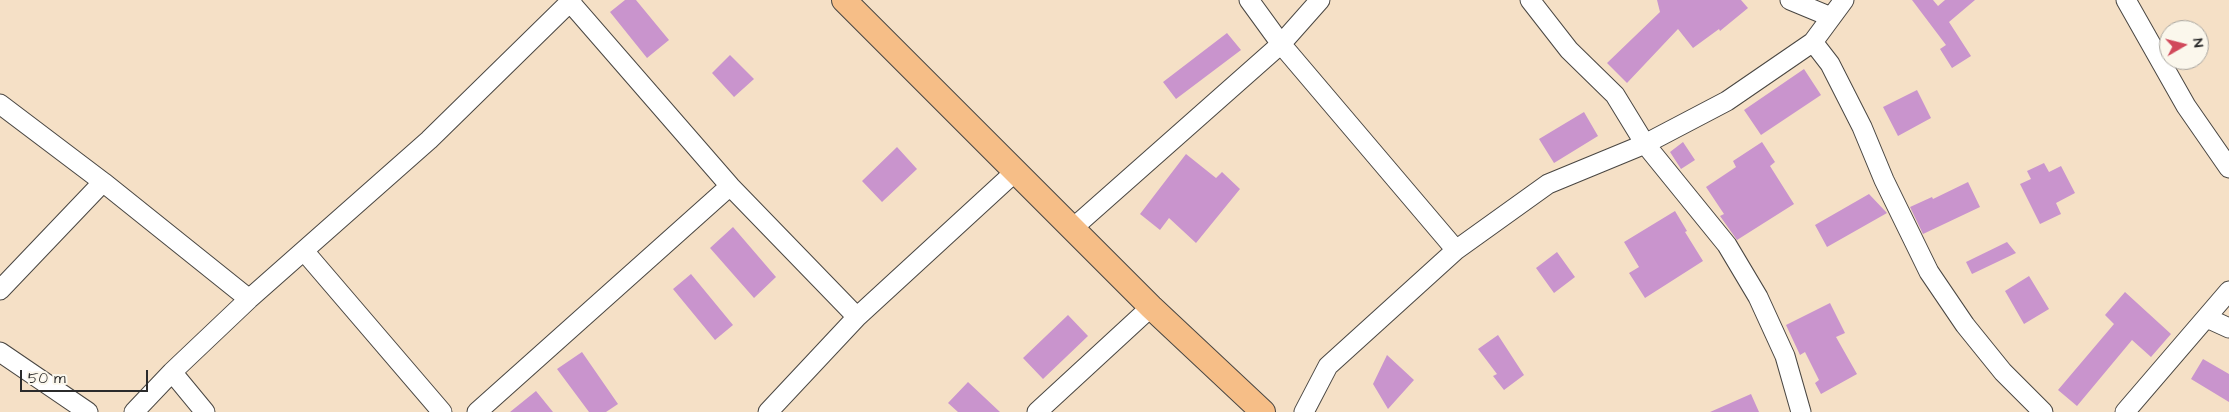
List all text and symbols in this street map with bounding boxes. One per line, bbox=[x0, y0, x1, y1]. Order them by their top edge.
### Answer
north arrow bbox=[2159, 20, 2209, 70]
text: N bbox=[2187, 37, 2208, 49]
scale bar bbox=[22, 360, 150, 392]
text: 50 m bbox=[28, 368, 66, 389]

